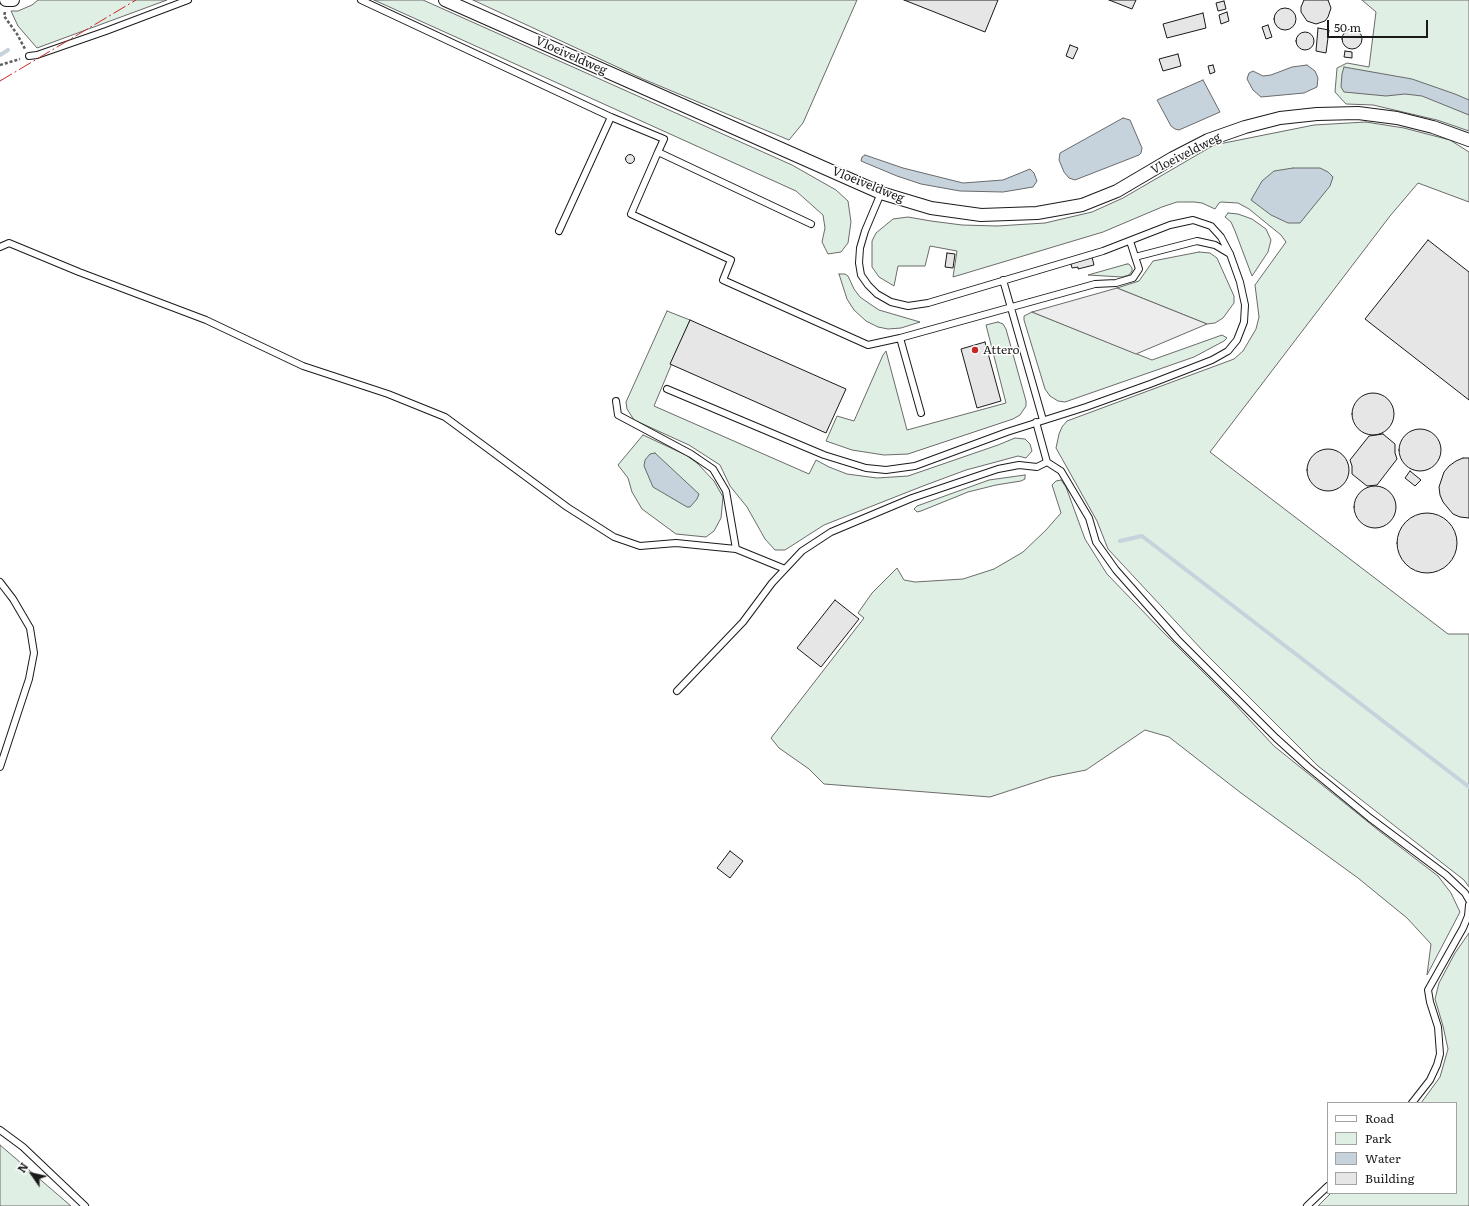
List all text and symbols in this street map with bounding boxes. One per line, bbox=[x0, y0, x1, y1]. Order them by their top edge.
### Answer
scale bar bbox=[1329, 12, 1430, 38]
text: 50 m bbox=[1334, 18, 1361, 36]
street label: Vloeiveldweg bbox=[533, 34, 609, 78]
street label: Vloeiveldweg bbox=[1149, 130, 1223, 178]
street label: Vloeiveldweg bbox=[830, 164, 906, 206]
place label: Attero bbox=[983, 343, 1020, 357]
marker: Attero bbox=[970, 345, 980, 355]
legend bbox=[1327, 1102, 1457, 1194]
text: Road bbox=[1365, 1109, 1394, 1127]
text: Park bbox=[1365, 1129, 1391, 1147]
text: Water bbox=[1365, 1149, 1401, 1167]
north arrow bbox=[12, 1154, 52, 1194]
text: N bbox=[13, 1159, 31, 1176]
text: Building bbox=[1365, 1169, 1414, 1187]

